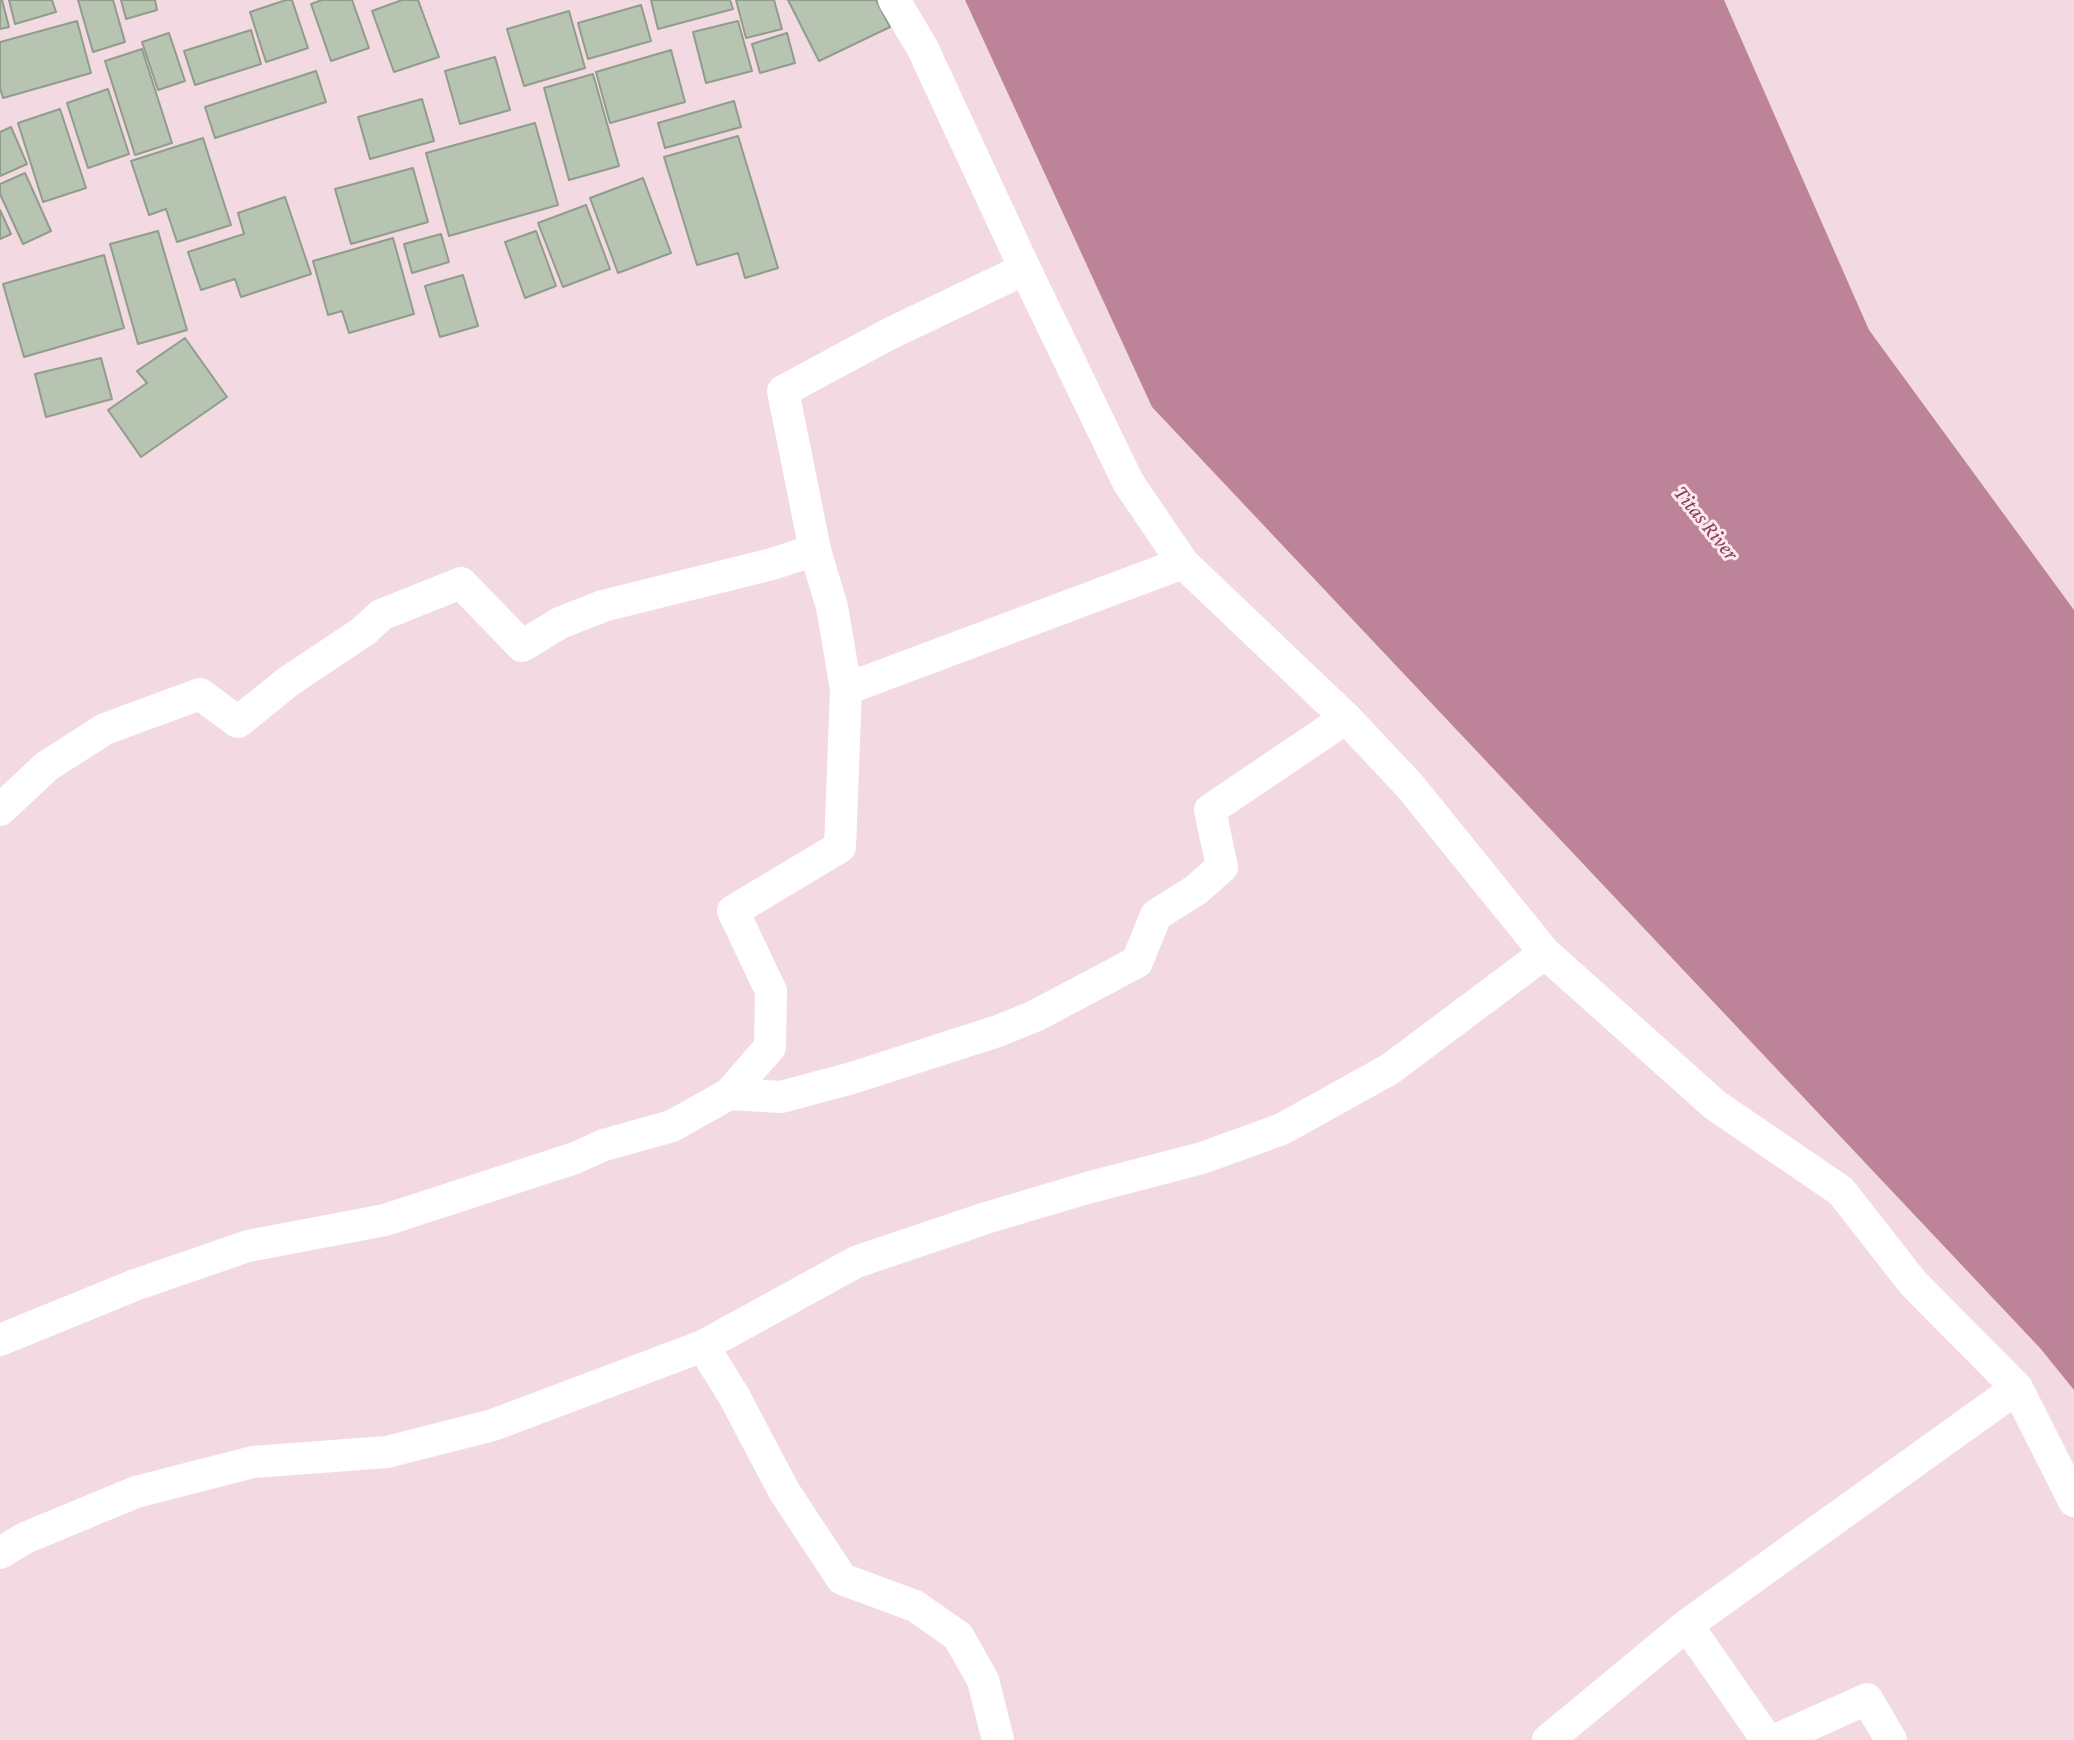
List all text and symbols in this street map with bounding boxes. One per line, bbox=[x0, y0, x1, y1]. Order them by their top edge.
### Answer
water label: Titas River bbox=[1668, 480, 1744, 566]

